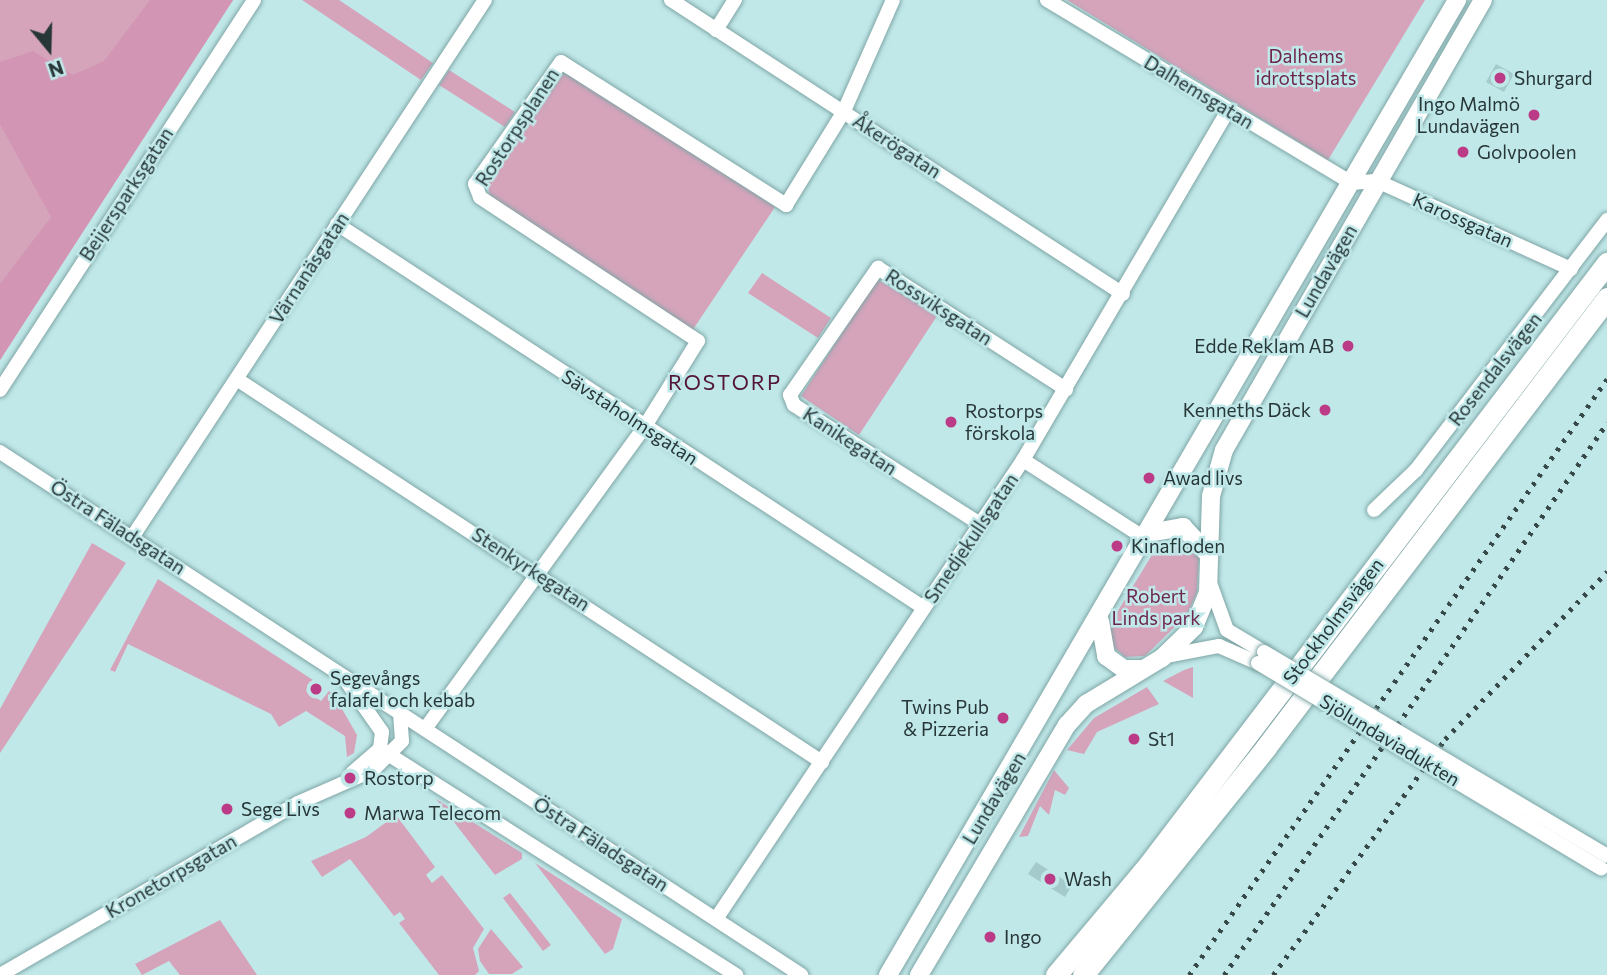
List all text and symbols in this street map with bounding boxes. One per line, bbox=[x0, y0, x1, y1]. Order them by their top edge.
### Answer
north arrow bbox=[14, 14, 84, 84]
park label: Dalhems idrottsplats bbox=[1256, 45, 1356, 89]
street label: Dalhemsgatan bbox=[1140, 50, 1258, 134]
text: N bbox=[46, 56, 66, 83]
street label: Rostorpsplanen bbox=[470, 64, 564, 190]
place label: Shurgard bbox=[1514, 67, 1593, 89]
marker: Shurgard bbox=[1492, 70, 1508, 86]
place label: Ingo Malmö Lundavägen bbox=[1417, 93, 1520, 137]
marker: Ingo Malmö Lundavägen bbox=[1526, 107, 1542, 123]
street label: Åkerögatan bbox=[849, 109, 945, 183]
street label: Beijersparksgatan bbox=[74, 123, 178, 265]
place label: Golvpoolen bbox=[1477, 141, 1577, 163]
marker: Golvpoolen bbox=[1455, 144, 1471, 160]
street label: Karossgatan bbox=[1409, 188, 1517, 252]
street label: Värnanäsgatan bbox=[264, 208, 354, 328]
street label: Lundavägen bbox=[1290, 220, 1362, 322]
street label: Rossviksgatan bbox=[881, 264, 997, 350]
street label: Rosendalsvägen bbox=[1444, 308, 1546, 430]
place label: Edde Reklam AB bbox=[1194, 335, 1334, 357]
marker: Edde Reklam AB bbox=[1340, 338, 1356, 354]
street label: Sävstaholmsgatan bbox=[558, 364, 702, 470]
district label: ROSTORP bbox=[669, 369, 781, 395]
place label: Kenneths Däck bbox=[1183, 399, 1311, 421]
place label: Rostorps förskola bbox=[965, 400, 1043, 444]
street label: Kanikegatan bbox=[799, 402, 901, 480]
marker: Kenneths Däck bbox=[1317, 402, 1333, 418]
marker: Rostorps förskola bbox=[943, 414, 959, 430]
place label: Awad livs bbox=[1163, 467, 1243, 489]
street label: Smedjekullsgatan bbox=[919, 469, 1023, 607]
marker: Awad livs bbox=[1141, 470, 1157, 486]
street label: Östra Fäladsgatan bbox=[46, 475, 190, 579]
street label: Stenkyrkegatan bbox=[468, 522, 594, 616]
place label: Kinafloden bbox=[1131, 535, 1225, 557]
marker: Kinafloden bbox=[1109, 538, 1125, 554]
street label: Stockholmsvägen bbox=[1278, 553, 1388, 689]
park label: Robert Linds park bbox=[1112, 585, 1200, 629]
place label: Segevångs falafel och kebab bbox=[330, 667, 475, 711]
marker: Segevångs falafel och kebab bbox=[308, 681, 324, 697]
street label: Sjölundaviadukten bbox=[1316, 689, 1464, 791]
place label: Twins Pub & Pizzeria bbox=[901, 696, 989, 740]
marker: Twins Pub & Pizzeria bbox=[995, 710, 1011, 726]
place label: St1 bbox=[1148, 728, 1175, 750]
marker: St1 bbox=[1126, 731, 1142, 747]
street label: Lundavägen bbox=[958, 748, 1030, 848]
place label: Rostorp bbox=[364, 767, 434, 789]
marker: Rostorp bbox=[342, 770, 358, 786]
street label: Östra Fäladsgatan bbox=[529, 792, 673, 896]
place label: Sege Livs bbox=[241, 798, 320, 820]
marker: Sege Livs bbox=[219, 801, 235, 817]
place label: Marwa Telecom bbox=[364, 802, 501, 824]
marker: Marwa Telecom bbox=[342, 805, 358, 821]
street label: Kronetorpsgatan bbox=[102, 829, 240, 923]
place label: Wash bbox=[1064, 868, 1112, 890]
marker: Wash bbox=[1042, 871, 1058, 887]
place label: Ingo bbox=[1004, 926, 1042, 948]
marker: Ingo bbox=[982, 929, 998, 945]

